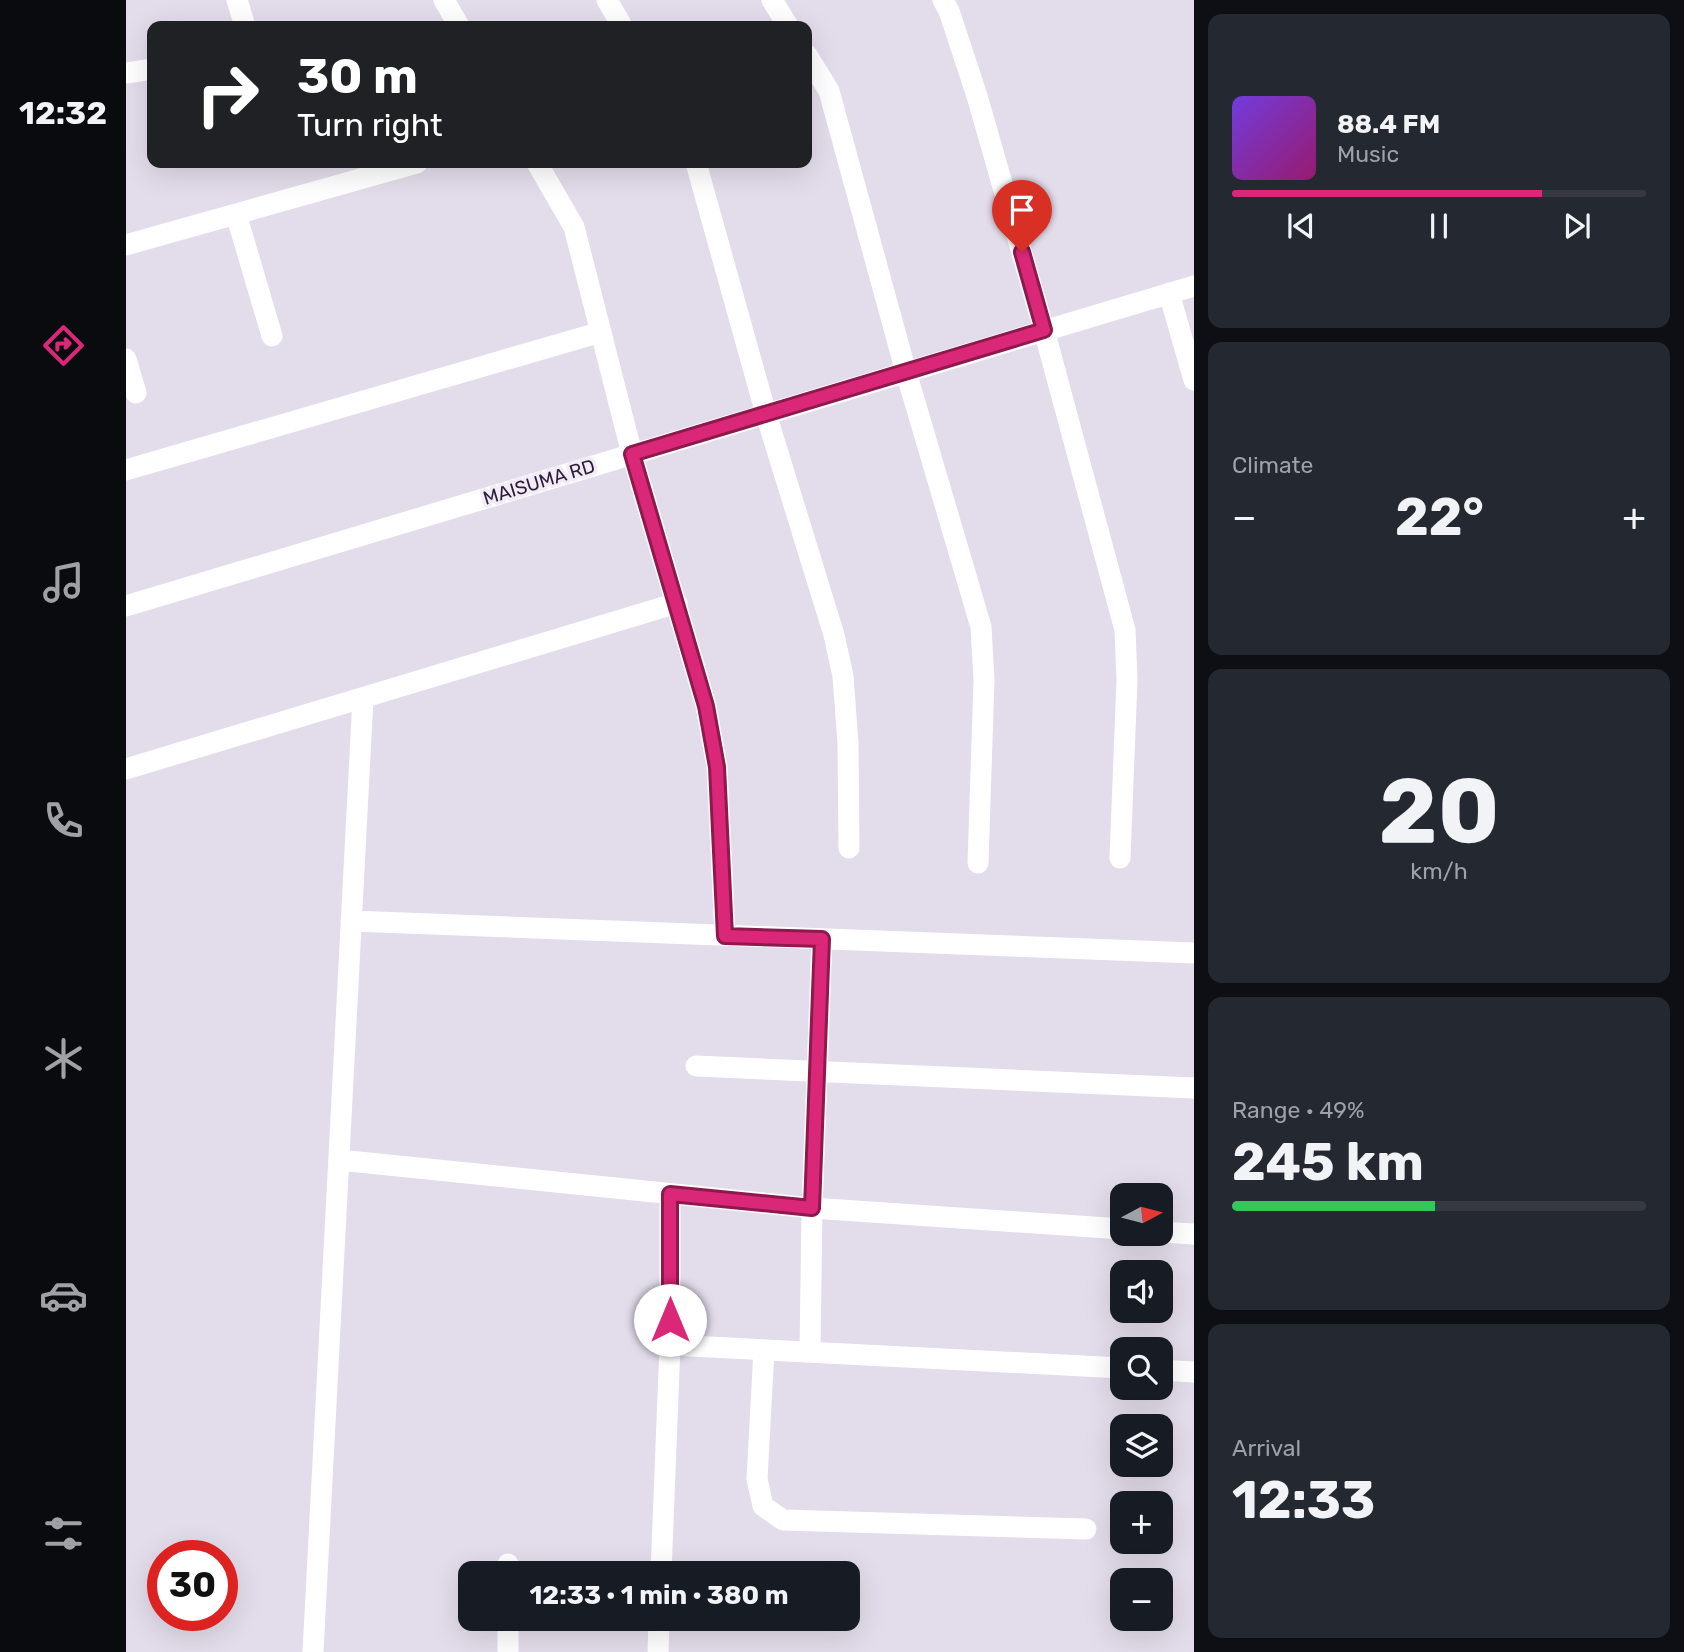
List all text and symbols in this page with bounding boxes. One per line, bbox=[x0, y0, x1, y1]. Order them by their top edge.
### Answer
text: 30 m bbox=[297, 47, 418, 105]
icon: right bbox=[182, 49, 273, 140]
text: 12:32 bbox=[19, 94, 107, 132]
text: Turn right bbox=[297, 106, 442, 144]
text: 88.4 FM bbox=[1337, 109, 1440, 140]
text: Music bbox=[1337, 140, 1399, 168]
pin bbox=[992, 180, 1052, 252]
icon: arrive bbox=[1003, 191, 1041, 229]
icon: previous bbox=[1282, 207, 1320, 245]
icon: pause bbox=[1420, 207, 1458, 245]
icon: next bbox=[1558, 207, 1596, 245]
icon: directions bbox=[39, 321, 88, 370]
text: Climate bbox=[1232, 451, 1313, 479]
street label: MAISUMA RD bbox=[480, 454, 598, 510]
text: 22° bbox=[1395, 486, 1484, 548]
text: − bbox=[1232, 494, 1257, 540]
text: + bbox=[1622, 494, 1646, 540]
icon: music bbox=[39, 558, 88, 607]
text: 20 bbox=[1378, 757, 1500, 865]
icon: phone bbox=[39, 796, 88, 845]
text: km/h bbox=[1410, 857, 1468, 885]
icon: climate bbox=[39, 1034, 88, 1083]
text: Range · 49% bbox=[1232, 1096, 1364, 1124]
text: 245 km bbox=[1232, 1131, 1424, 1193]
north arrow bbox=[1110, 1183, 1172, 1246]
map controls bbox=[1110, 1183, 1173, 1631]
button: sound bbox=[1110, 1260, 1173, 1323]
icon: car bbox=[39, 1271, 88, 1320]
position arrow bbox=[633, 1283, 707, 1357]
button: search bbox=[1110, 1337, 1173, 1400]
button: layers bbox=[1110, 1414, 1173, 1477]
text: Arrival bbox=[1232, 1434, 1301, 1462]
text: 12:33 bbox=[1232, 1469, 1375, 1531]
button: + bbox=[1110, 1491, 1173, 1554]
icon: filters bbox=[39, 1509, 88, 1558]
speed limit sign: 30 bbox=[147, 1540, 238, 1631]
button: − bbox=[1110, 1568, 1173, 1631]
text: 12:33 · 1 min · 380 m bbox=[529, 1580, 789, 1611]

